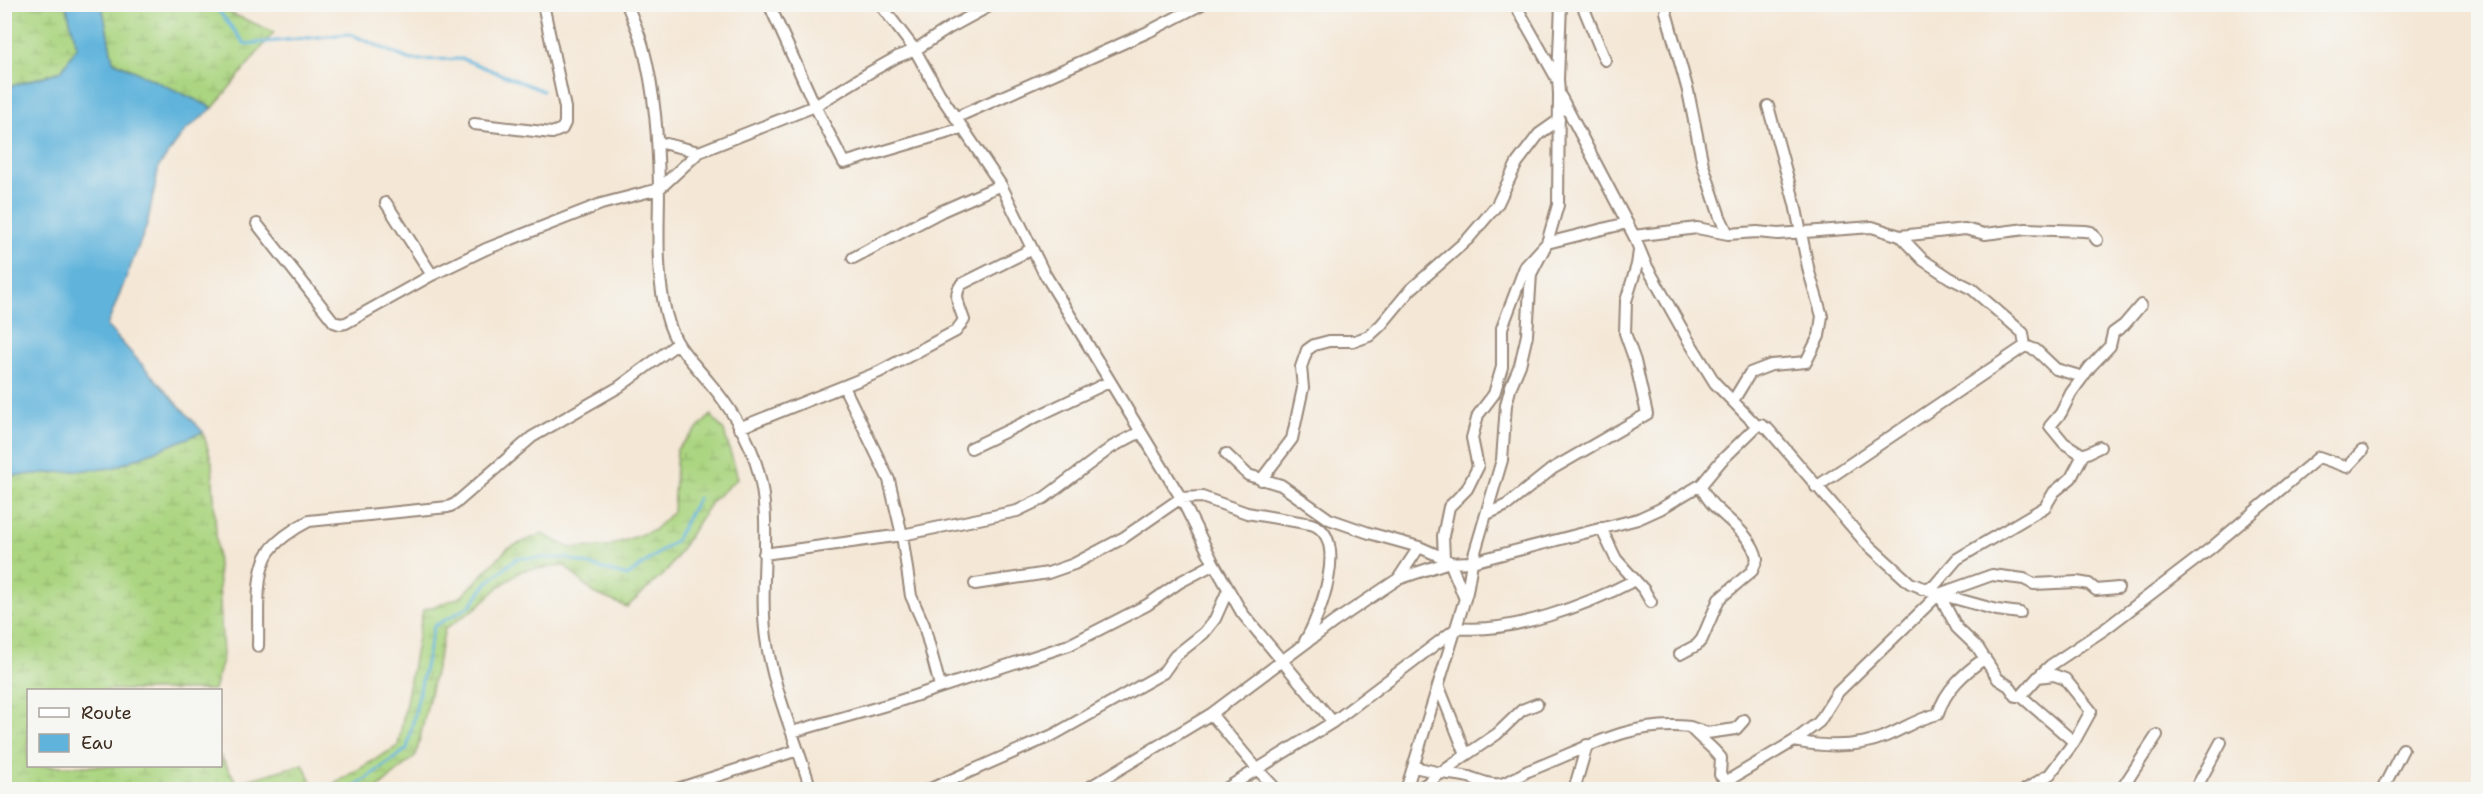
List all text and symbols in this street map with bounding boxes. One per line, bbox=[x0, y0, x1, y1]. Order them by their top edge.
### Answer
legend bbox=[27, 689, 222, 767]
text: Route bbox=[81, 701, 132, 725]
text: Eau bbox=[81, 731, 113, 755]

